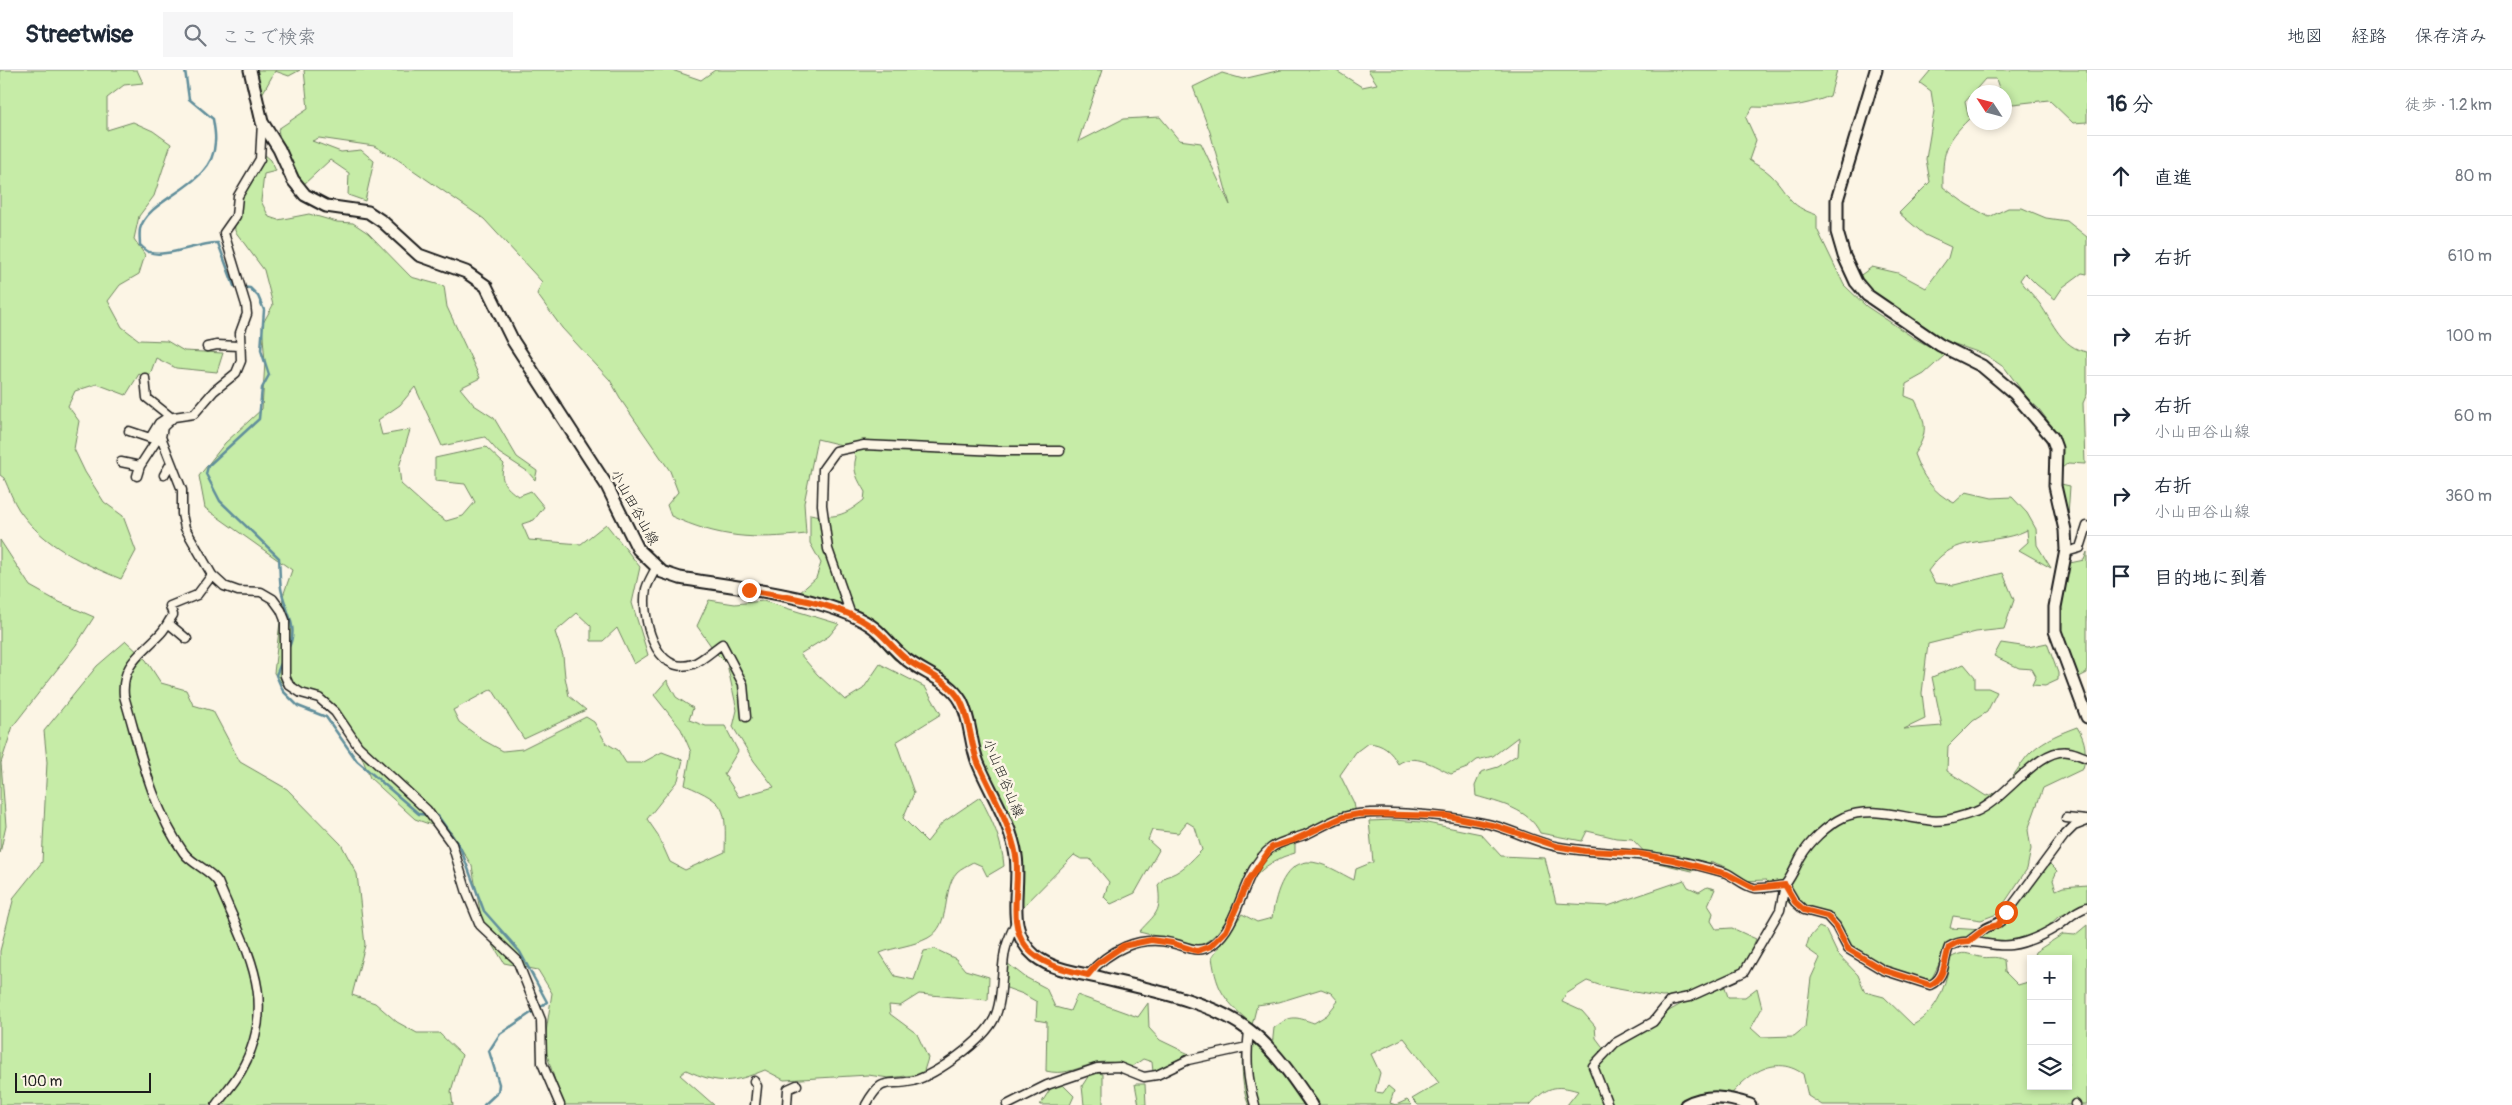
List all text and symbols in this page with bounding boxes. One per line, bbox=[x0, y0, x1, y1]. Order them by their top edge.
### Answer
search box bbox=[163, 12, 513, 57]
text: Streetwise bbox=[25, 20, 133, 49]
icon: search bbox=[181, 21, 209, 49]
text: ここで検索 bbox=[221, 25, 316, 49]
text: 地図 bbox=[2287, 25, 2323, 48]
text: 経路 bbox=[2351, 25, 2387, 48]
text: 保存済み bbox=[2415, 25, 2487, 48]
north arrow bbox=[1967, 85, 2012, 130]
text: 16 分 bbox=[2107, 91, 2153, 118]
text: 徒歩 · 1.2 km bbox=[2405, 95, 2492, 115]
icon: ahead bbox=[2107, 162, 2135, 190]
text: 直進 bbox=[2154, 166, 2192, 190]
text: 80 m bbox=[2455, 166, 2492, 186]
icon: right bbox=[2107, 242, 2135, 270]
text: 右折 bbox=[2154, 246, 2192, 270]
text: 610 m bbox=[2448, 246, 2492, 266]
icon: right bbox=[2107, 322, 2135, 350]
text: 右折 bbox=[2154, 326, 2192, 350]
text: 100 m bbox=[2446, 326, 2492, 346]
text: 右折 bbox=[2154, 394, 2192, 418]
icon: right bbox=[2107, 402, 2135, 430]
text: 60 m bbox=[2454, 406, 2492, 426]
text: 小山田谷山線 bbox=[2154, 422, 2250, 442]
street label: 小山田谷山線 bbox=[607, 466, 662, 548]
text: 右折 bbox=[2154, 474, 2192, 498]
icon: right bbox=[2107, 482, 2135, 510]
text: 360 m bbox=[2445, 486, 2492, 506]
text: 小山田谷山線 bbox=[2154, 502, 2250, 522]
icon: arrive bbox=[2107, 562, 2135, 590]
text: 目的地に到着 bbox=[2154, 566, 2268, 590]
route end bbox=[738, 579, 761, 602]
street label: 小山田谷山線 bbox=[979, 736, 1028, 820]
route start bbox=[1995, 901, 2018, 924]
map controls bbox=[2027, 955, 2072, 1090]
button: + bbox=[2027, 955, 2072, 1000]
button: − bbox=[2027, 1000, 2072, 1045]
button: layers bbox=[2027, 1045, 2072, 1090]
scale bar bbox=[15, 1070, 151, 1093]
text: 100 m bbox=[22, 1073, 62, 1090]

